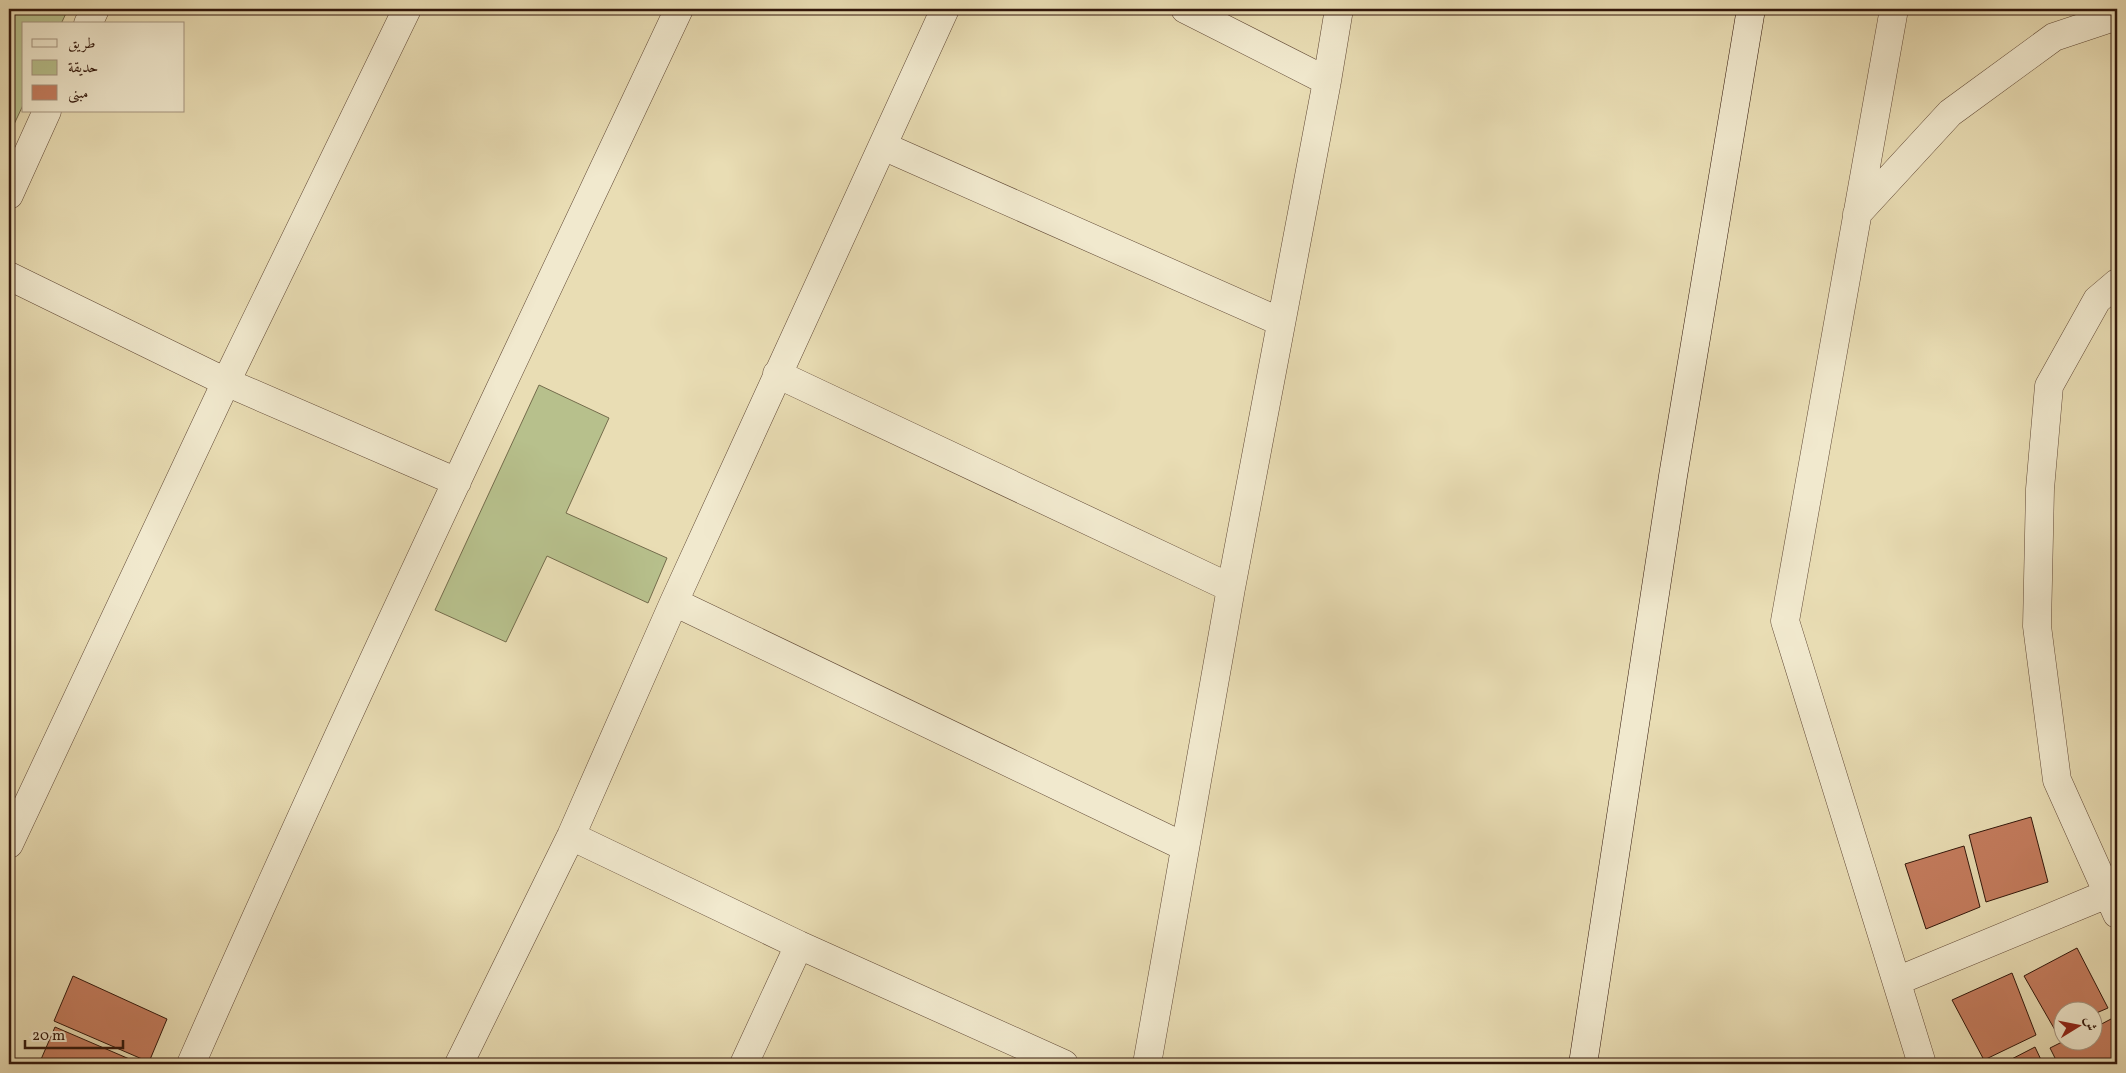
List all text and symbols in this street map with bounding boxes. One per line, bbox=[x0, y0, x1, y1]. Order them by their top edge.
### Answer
legend bbox=[22, 22, 185, 112]
text: طريق bbox=[68, 34, 95, 55]
text: حديقة bbox=[68, 58, 98, 79]
text: مبنى bbox=[68, 84, 88, 105]
north arrow bbox=[2054, 1000, 2104, 1050]
text: ش bbox=[2079, 1016, 2100, 1033]
scale bar bbox=[25, 1018, 122, 1050]
text: 20 m bbox=[32, 1026, 65, 1047]

